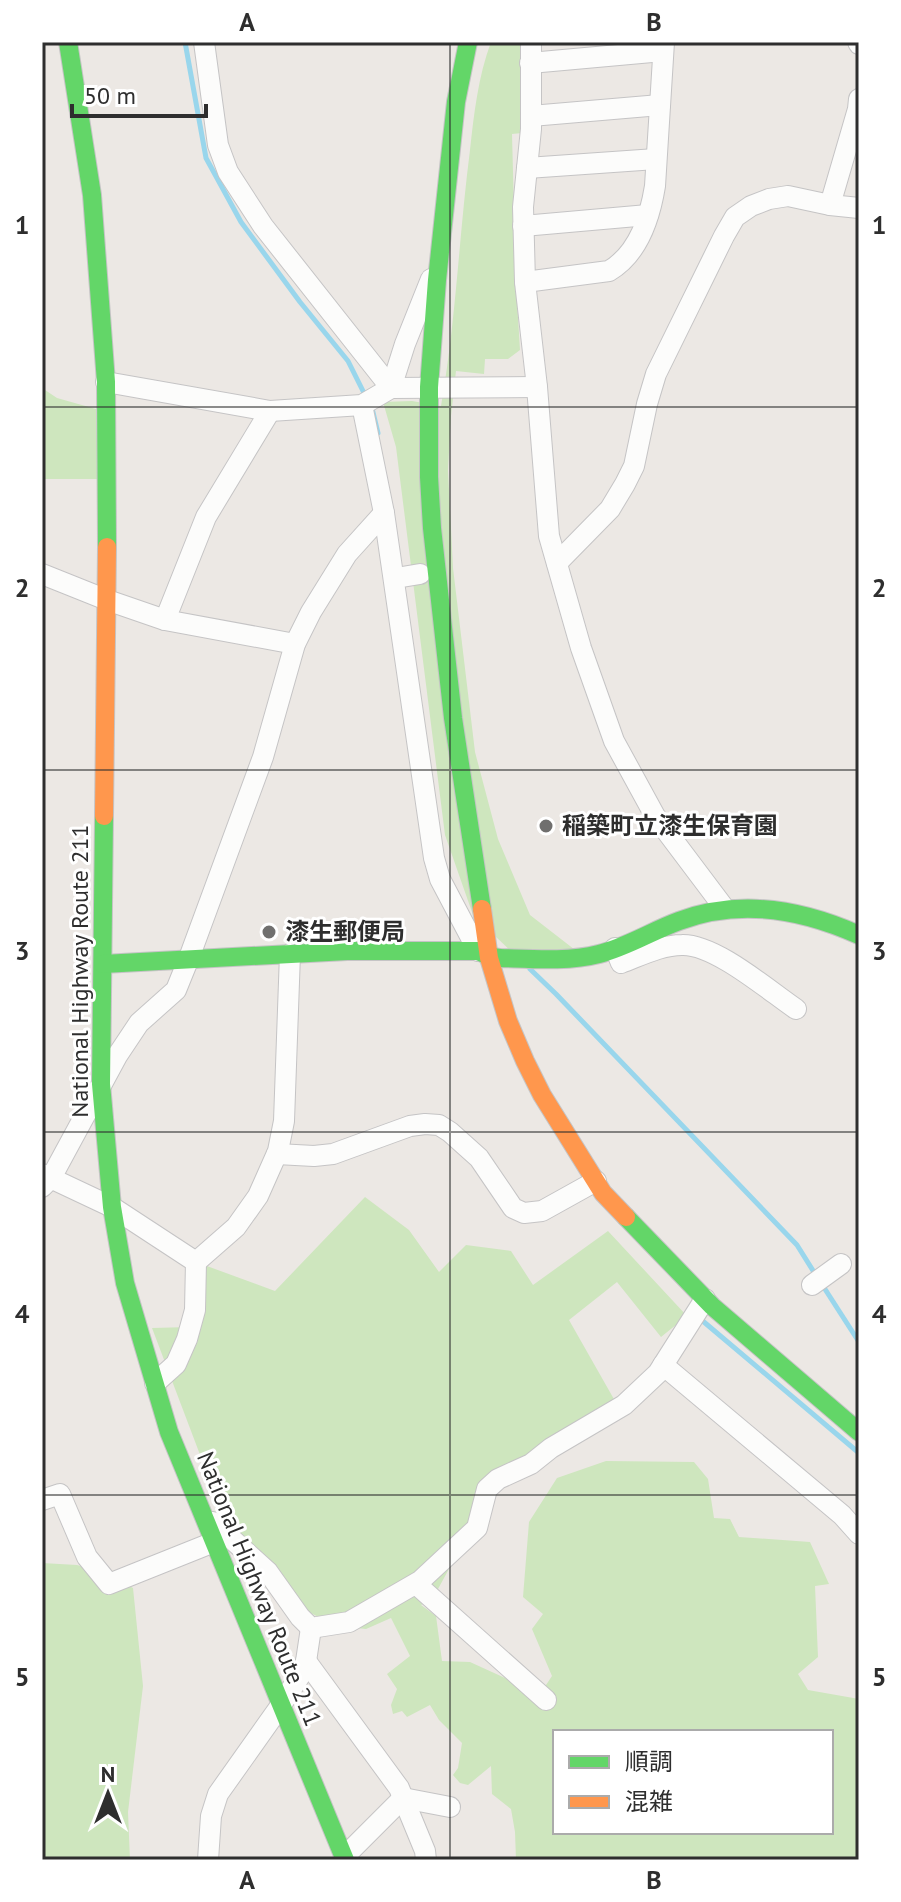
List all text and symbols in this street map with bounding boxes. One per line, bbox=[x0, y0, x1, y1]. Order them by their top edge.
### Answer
text: A bbox=[239, 5, 255, 38]
text: B bbox=[646, 5, 662, 38]
scale bar bbox=[72, 68, 206, 118]
text: 50 m bbox=[84, 80, 136, 111]
text: 1 bbox=[15, 208, 29, 241]
text: 1 bbox=[872, 208, 886, 241]
text: 2 bbox=[15, 571, 29, 604]
text: 2 bbox=[872, 571, 886, 604]
place label: 稲築町立漆生保育園 bbox=[562, 810, 778, 841]
marker: 稲築町立漆生保育園 bbox=[537, 817, 555, 835]
street label: National Highway Route 211 bbox=[64, 824, 95, 1118]
place label: 漆生郵便局 bbox=[285, 916, 405, 947]
marker: 漆生郵便局 bbox=[260, 923, 278, 941]
text: 3 bbox=[15, 934, 29, 967]
text: 3 bbox=[872, 934, 886, 967]
text: 4 bbox=[15, 1297, 30, 1330]
text: 4 bbox=[872, 1297, 887, 1330]
street label: National Highway Route 211 bbox=[190, 1447, 329, 1731]
text: 5 bbox=[15, 1660, 29, 1693]
text: 5 bbox=[872, 1660, 886, 1693]
legend bbox=[553, 1730, 833, 1834]
text: 順調 bbox=[625, 1746, 673, 1777]
north arrow bbox=[68, 1754, 148, 1834]
text: N bbox=[101, 1760, 115, 1788]
text: 混雑 bbox=[625, 1786, 673, 1817]
text: A bbox=[239, 1863, 255, 1896]
text: B bbox=[646, 1863, 662, 1896]

